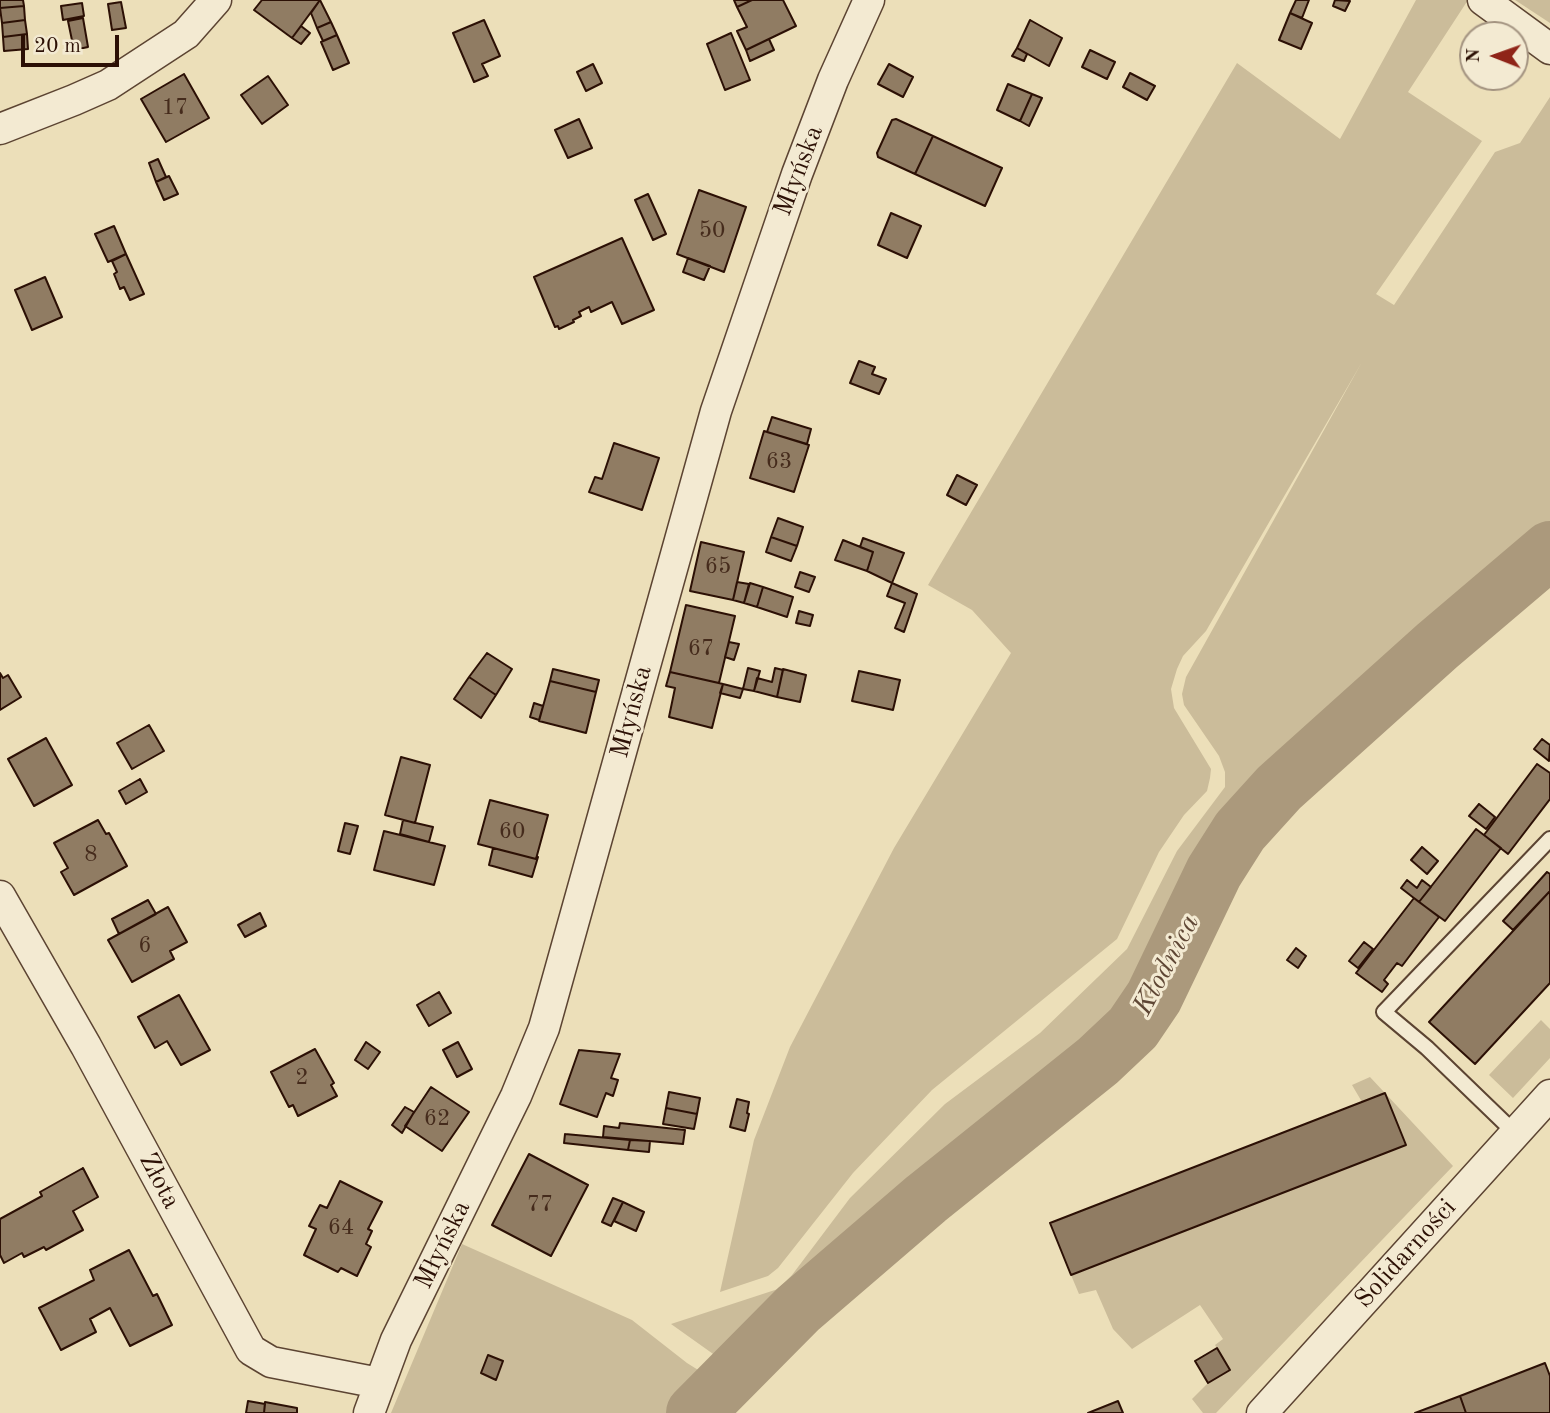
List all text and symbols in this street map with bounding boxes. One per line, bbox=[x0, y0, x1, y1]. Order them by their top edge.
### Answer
scale bar bbox=[24, 21, 122, 65]
north arrow bbox=[1459, 21, 1529, 91]
text: 20 m bbox=[34, 36, 81, 57]
text: N bbox=[1465, 48, 1484, 63]
house number: 17 bbox=[162, 94, 188, 122]
street label: Młyńska bbox=[768, 121, 830, 221]
house number: 50 bbox=[699, 217, 725, 245]
house number: 63 bbox=[766, 448, 792, 476]
house number: 65 bbox=[705, 553, 731, 581]
house number: 67 bbox=[688, 635, 714, 663]
street label: Młyńska bbox=[605, 662, 659, 762]
house number: 60 bbox=[499, 818, 525, 846]
house number: 8 bbox=[84, 841, 98, 869]
water label: Kłodnica bbox=[1127, 909, 1207, 1021]
house number: 6 bbox=[138, 932, 152, 960]
house number: 2 bbox=[295, 1064, 309, 1092]
house number: 62 bbox=[424, 1105, 450, 1133]
street label: Złota bbox=[131, 1148, 187, 1214]
house number: 77 bbox=[527, 1191, 553, 1219]
street label: Solidarności bbox=[1349, 1193, 1463, 1315]
street label: Młyńska bbox=[408, 1196, 478, 1294]
house number: 64 bbox=[328, 1214, 354, 1242]

